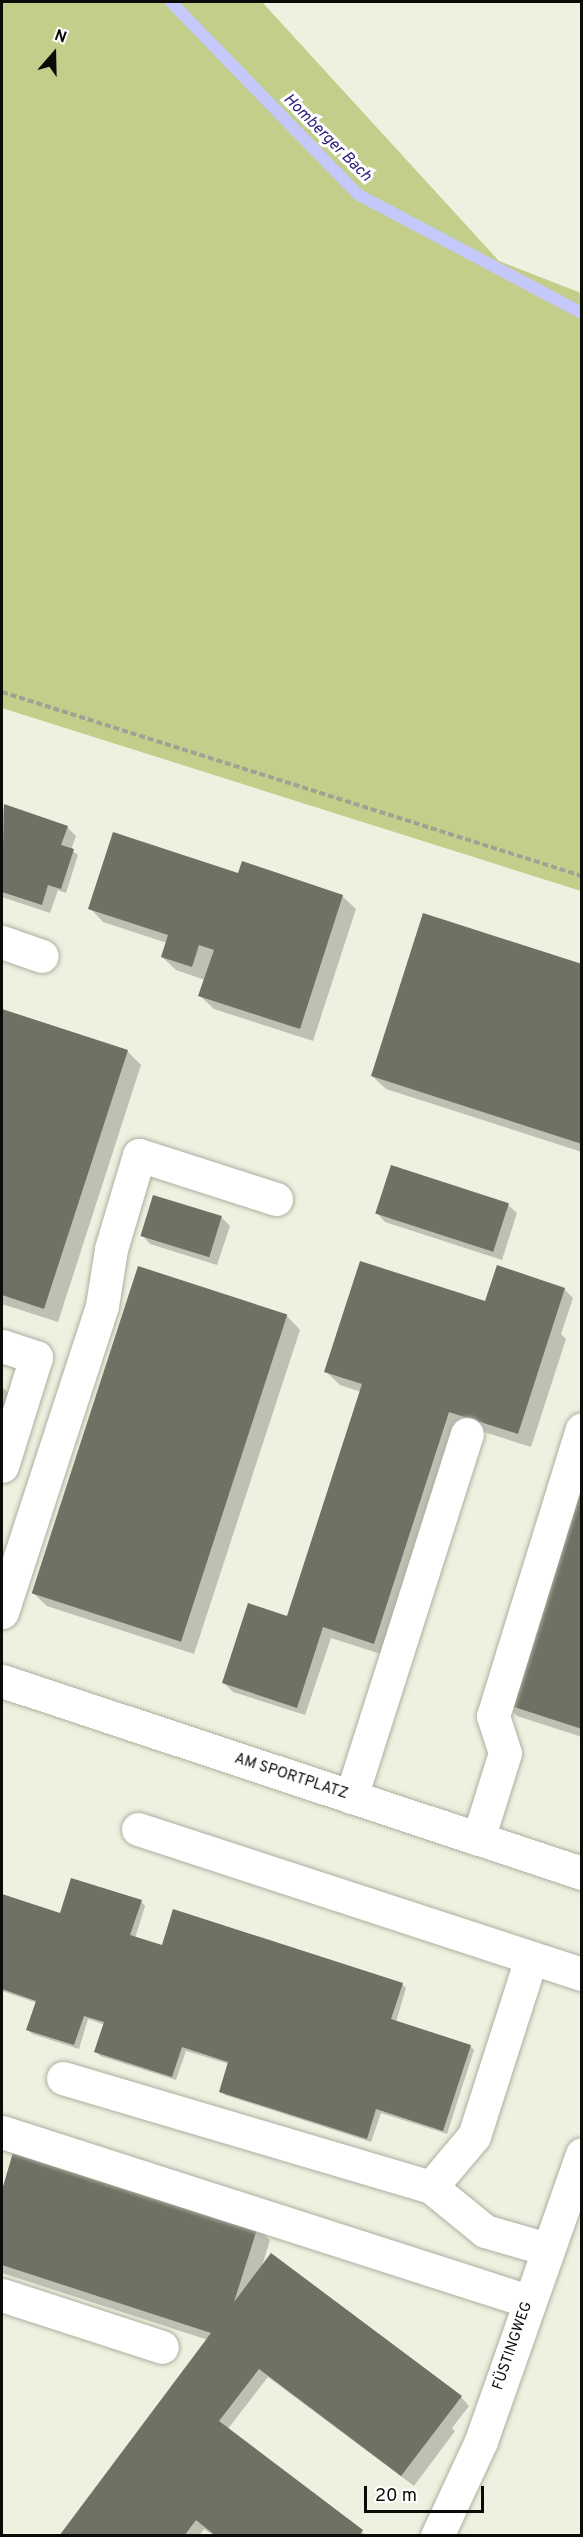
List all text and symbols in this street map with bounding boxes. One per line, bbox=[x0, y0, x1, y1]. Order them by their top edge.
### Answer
north arrow bbox=[24, 24, 84, 84]
text: N bbox=[51, 26, 69, 48]
water label: Homberger Bach bbox=[279, 90, 375, 186]
street label: AM SPORTPLATZ bbox=[232, 1750, 350, 1804]
street label: FÜSTINGWEG bbox=[489, 2299, 537, 2393]
scale bar bbox=[367, 2474, 487, 2512]
text: 20 m bbox=[375, 2485, 417, 2508]

